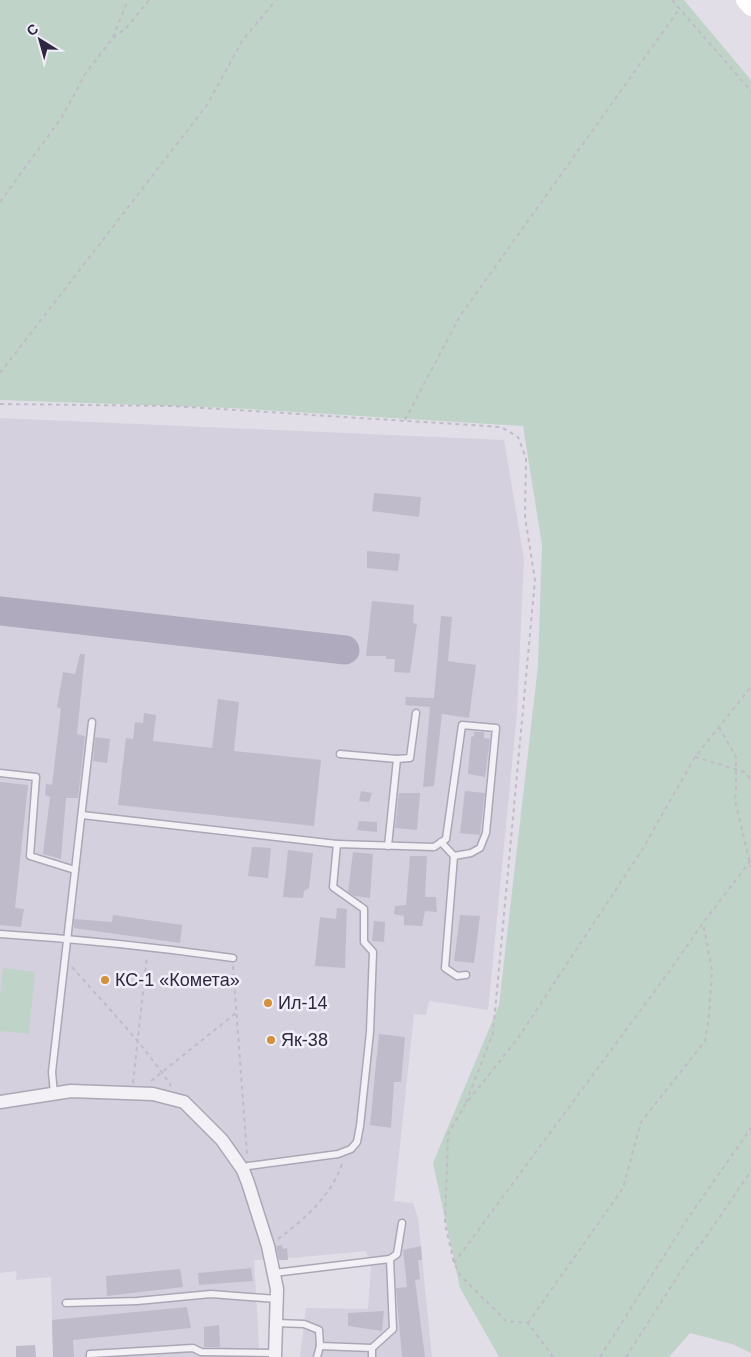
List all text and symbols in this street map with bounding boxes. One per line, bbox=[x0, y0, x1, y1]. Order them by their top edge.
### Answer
north arrow bbox=[15, 15, 65, 65]
text: С bbox=[23, 20, 41, 39]
place label: КС-1 «Комета» bbox=[115, 970, 240, 990]
marker: КС-1 «Комета» bbox=[99, 974, 111, 986]
place label: Ил-14 bbox=[278, 993, 327, 1013]
marker: Ил-14 bbox=[262, 997, 274, 1009]
place label: Як-38 bbox=[281, 1030, 328, 1050]
marker: Як-38 bbox=[265, 1034, 277, 1046]

